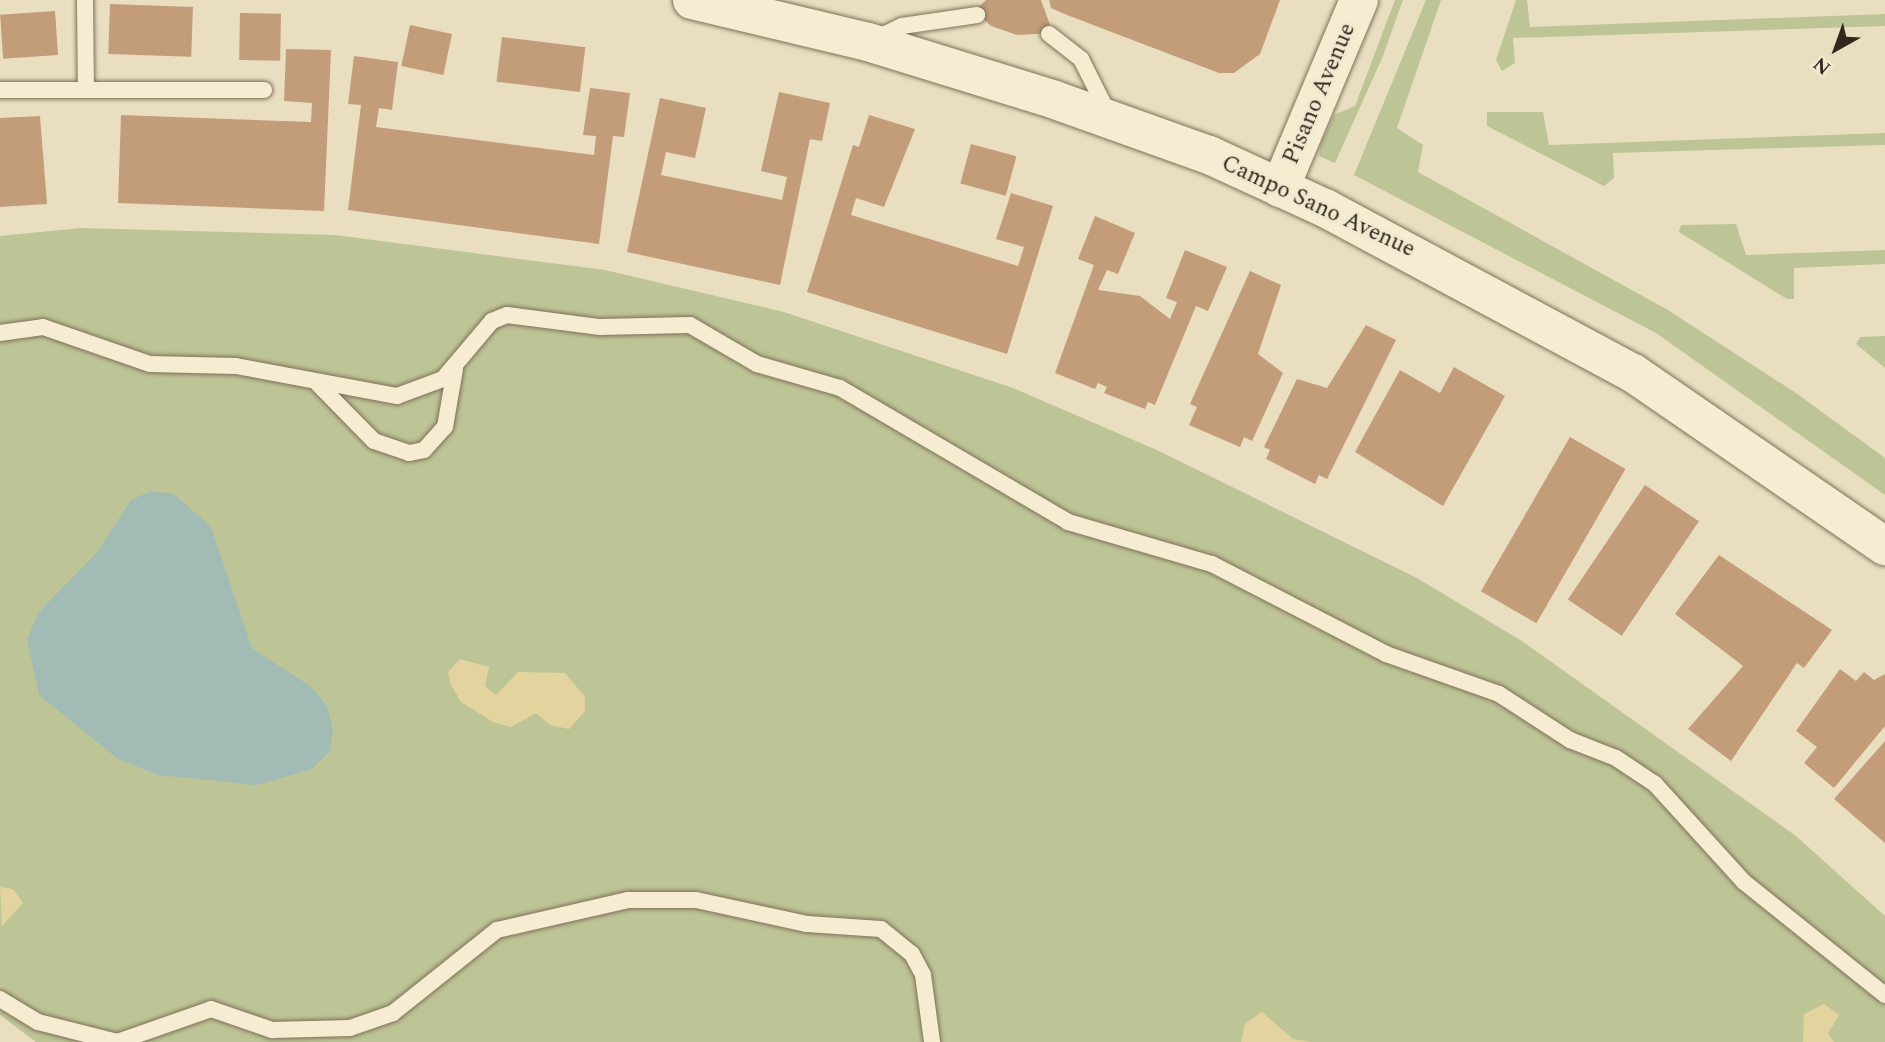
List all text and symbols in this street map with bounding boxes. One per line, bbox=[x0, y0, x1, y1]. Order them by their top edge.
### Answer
north arrow bbox=[1801, 14, 1871, 84]
street label: Pisano Avenue bbox=[1278, 19, 1362, 169]
text: N bbox=[1807, 49, 1837, 82]
street label: Campo Sano Avenue bbox=[1217, 150, 1419, 264]

